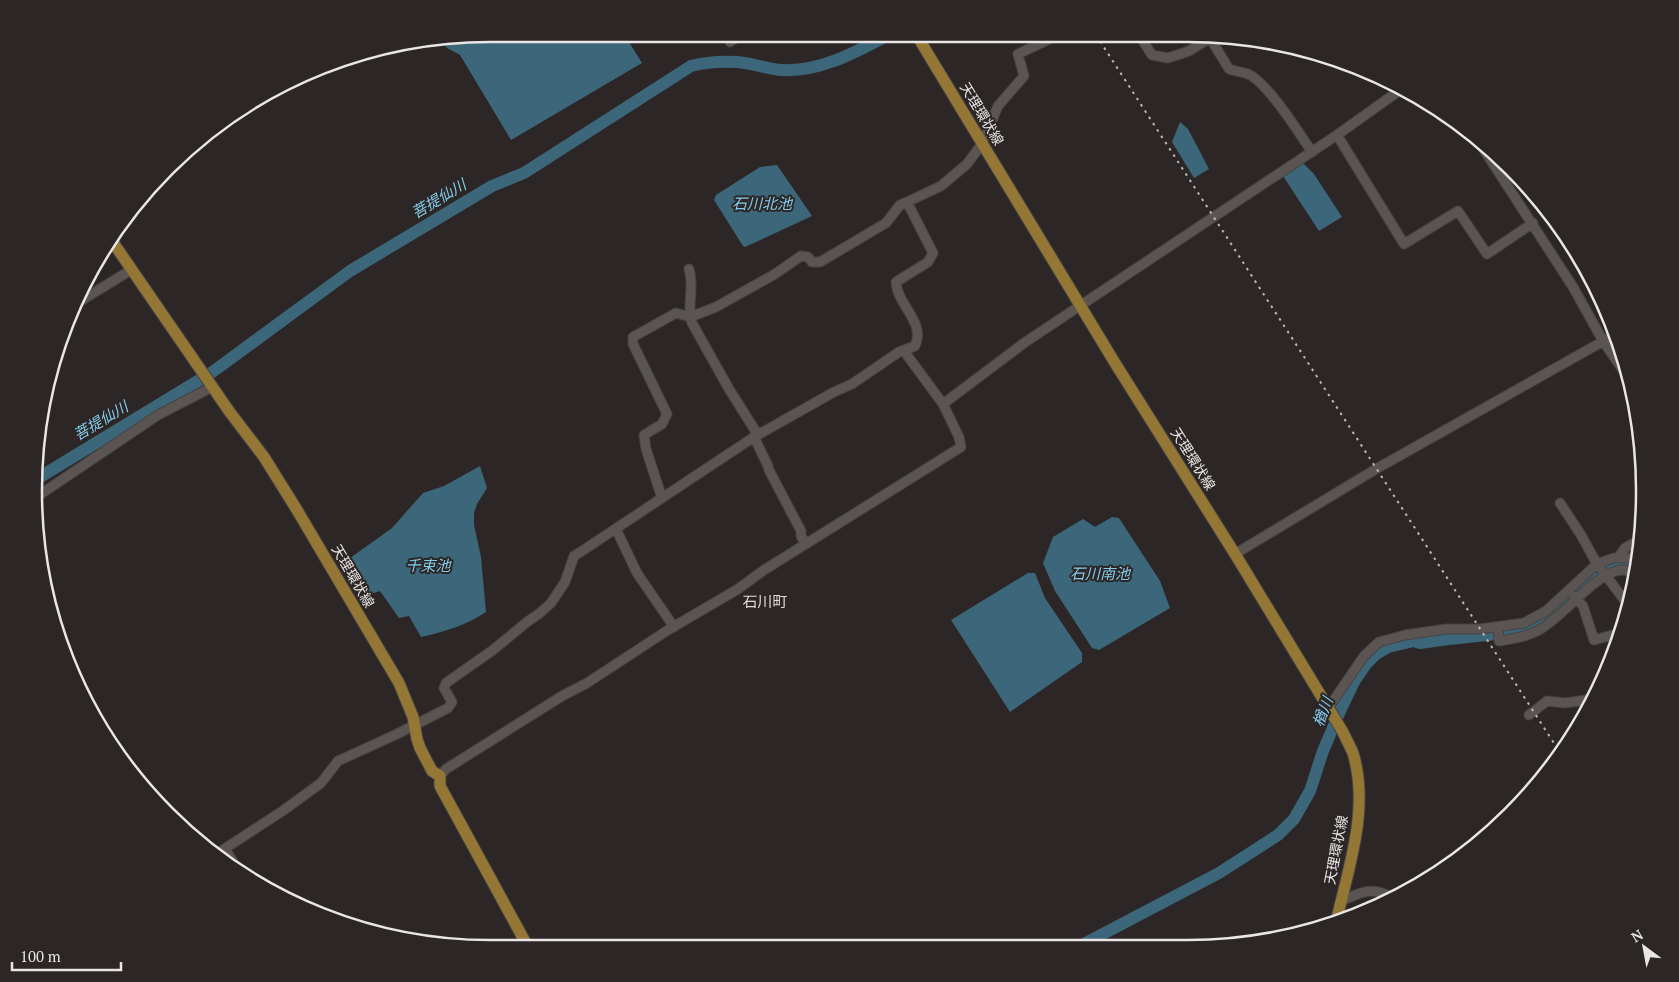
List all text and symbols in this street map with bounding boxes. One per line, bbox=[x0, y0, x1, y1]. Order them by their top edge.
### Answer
street label: 天理環状線 bbox=[956, 79, 1009, 149]
water label: 菩提仙川 bbox=[408, 173, 471, 222]
water label: 石川北池 bbox=[732, 193, 794, 213]
water label: 菩提仙川 bbox=[70, 395, 133, 444]
street label: 天理環状線 bbox=[1167, 424, 1220, 493]
street label: 天理環状線 bbox=[328, 541, 379, 611]
water label: 千束池 bbox=[405, 555, 452, 575]
water label: 石川南池 bbox=[1070, 563, 1132, 583]
district label: 石川町 bbox=[742, 591, 788, 611]
water label: 楢川 bbox=[1307, 692, 1337, 729]
street label: 天理環状線 bbox=[1320, 814, 1352, 886]
north arrow bbox=[1619, 922, 1669, 972]
text: N bbox=[1627, 924, 1647, 946]
scale bar bbox=[12, 940, 121, 972]
text: 100 m bbox=[20, 946, 61, 966]

